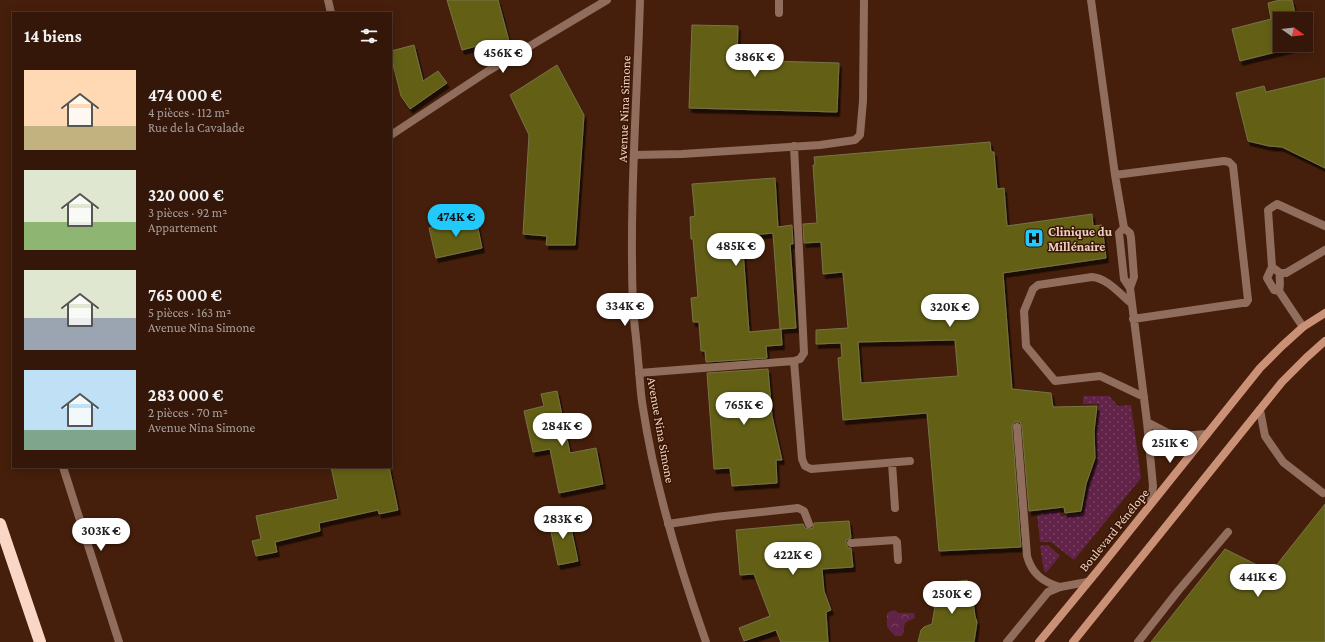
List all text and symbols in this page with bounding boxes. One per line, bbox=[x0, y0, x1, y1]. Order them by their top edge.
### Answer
north arrow bbox=[1273, 12, 1313, 52]
map controls bbox=[1273, 12, 1313, 52]
icon: filters bbox=[358, 25, 380, 47]
text: 14 biens bbox=[24, 27, 82, 46]
pin: 456K € bbox=[470, 40, 536, 74]
pin: 386K € bbox=[722, 44, 788, 78]
text: 456K € bbox=[483, 45, 523, 60]
text: 386K € bbox=[735, 49, 775, 64]
street label: Avenue Nina Simone bbox=[615, 55, 633, 163]
icon: home bbox=[56, 86, 104, 134]
text: 474 000 € bbox=[148, 86, 222, 105]
text: 4 pièces · 112 m² bbox=[148, 105, 230, 120]
text: Rue de la Cavalade bbox=[148, 120, 244, 135]
icon: home bbox=[56, 186, 104, 234]
text: 320 000 € bbox=[148, 186, 224, 205]
pin: 474K € bbox=[423, 204, 489, 238]
text: 3 pièces · 92 m² bbox=[148, 205, 227, 220]
text: 474K € bbox=[437, 209, 475, 224]
text: Appartement bbox=[148, 220, 217, 235]
place label: Clinique du Millénaire bbox=[1048, 224, 1113, 254]
hospital icon: Clinique du Millénaire bbox=[1023, 227, 1045, 249]
pin: 485K € bbox=[703, 233, 769, 267]
text: 485K € bbox=[716, 238, 756, 253]
icon: home bbox=[56, 286, 104, 334]
text: 765 000 € bbox=[148, 286, 222, 305]
pin: 334K € bbox=[592, 293, 658, 327]
pin: 320K € bbox=[917, 294, 983, 328]
text: 334K € bbox=[606, 298, 644, 313]
text: 320K € bbox=[930, 299, 970, 314]
text: 5 pièces · 163 m² bbox=[148, 305, 231, 320]
text: Avenue Nina Simone bbox=[148, 320, 255, 335]
street label: Avenue Nina Simone bbox=[644, 376, 678, 484]
icon: home bbox=[56, 386, 104, 434]
text: 283 000 € bbox=[148, 386, 223, 405]
pin: 765K € bbox=[711, 392, 777, 426]
text: 765K € bbox=[725, 397, 763, 412]
text: 2 pièces · 70 m² bbox=[148, 405, 228, 420]
pin: 284K € bbox=[529, 413, 595, 447]
text: 284K € bbox=[542, 418, 582, 433]
text: Avenue Nina Simone bbox=[148, 420, 255, 435]
pin: 251K € bbox=[1137, 430, 1203, 464]
text: 251K € bbox=[1151, 435, 1189, 450]
street label: Boulevard Pénélope bbox=[1076, 485, 1152, 574]
pin: 283K € bbox=[530, 506, 596, 540]
text: 283K € bbox=[543, 511, 583, 526]
pin: 303K € bbox=[68, 518, 134, 552]
text: 303K € bbox=[81, 523, 121, 538]
pin: 422K € bbox=[760, 542, 826, 576]
text: 422K € bbox=[773, 547, 813, 562]
pin: 441K € bbox=[1225, 564, 1291, 598]
text: 441K € bbox=[1239, 569, 1277, 584]
pin: 250K € bbox=[919, 581, 985, 615]
text: 250K € bbox=[932, 586, 972, 601]

